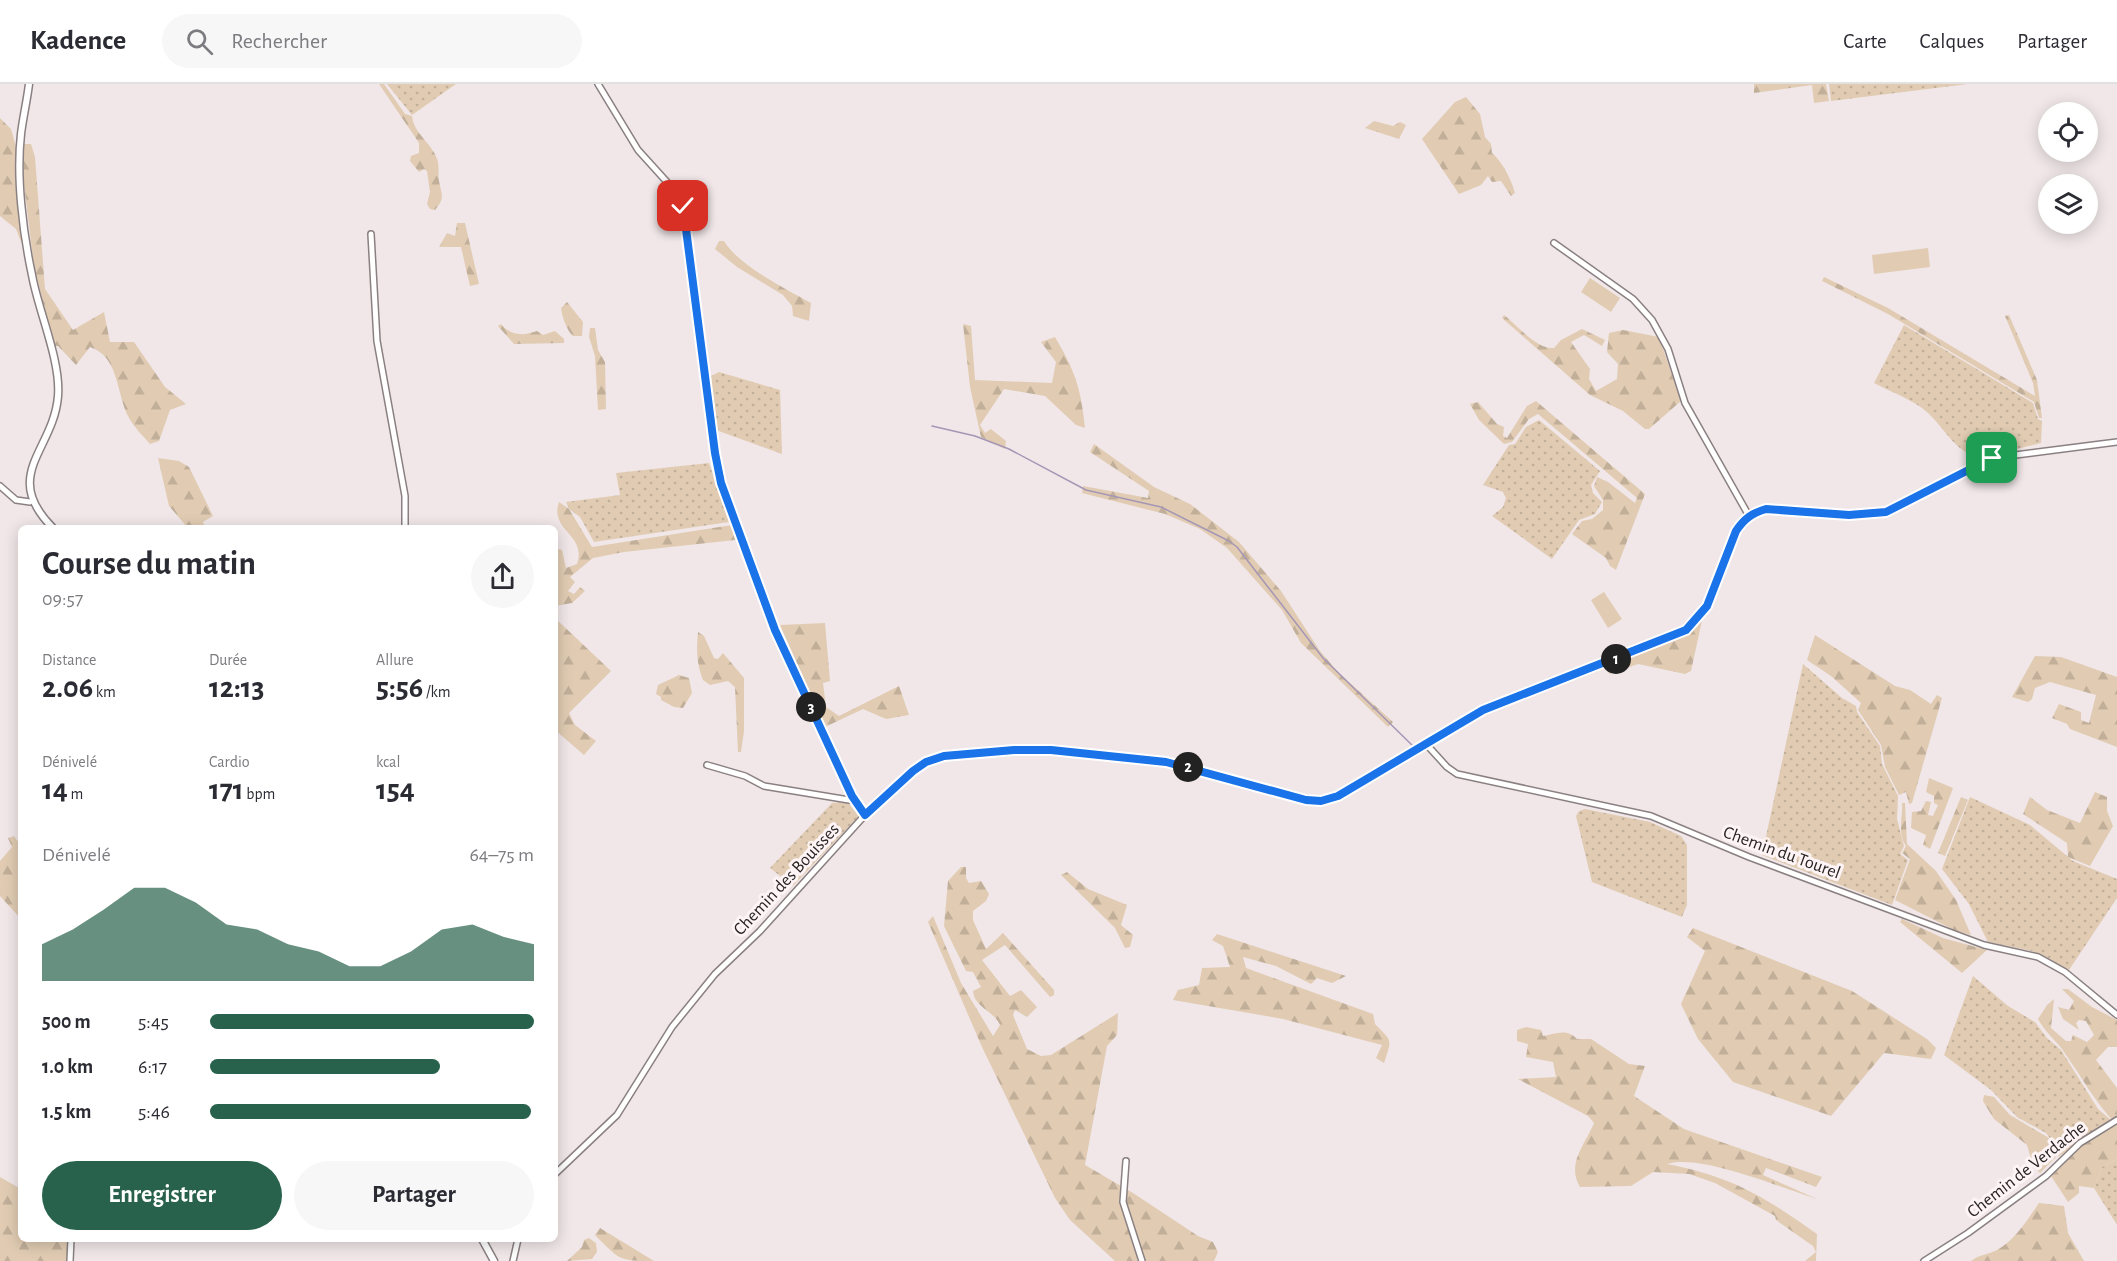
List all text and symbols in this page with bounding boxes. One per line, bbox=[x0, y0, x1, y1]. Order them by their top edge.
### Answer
search box bbox=[162, 14, 582, 68]
icon: search bbox=[183, 25, 216, 58]
text: Kadence bbox=[30, 27, 126, 55]
text: Rechercher bbox=[231, 30, 327, 52]
text: Carte bbox=[1843, 31, 1887, 52]
text: Calques bbox=[1920, 31, 1984, 52]
text: Partager bbox=[2017, 31, 2087, 52]
map controls bbox=[2038, 102, 2098, 234]
button: locate bbox=[2038, 102, 2098, 162]
button: layers bbox=[2038, 174, 2098, 234]
pin bbox=[657, 180, 708, 231]
icon: check bbox=[666, 189, 699, 222]
pin bbox=[1966, 432, 2017, 483]
icon: arrive bbox=[1975, 441, 2008, 474]
button: share bbox=[471, 545, 534, 608]
text: Course du matin bbox=[42, 548, 256, 581]
text: 09:57 bbox=[42, 589, 83, 609]
pin: 1 bbox=[1601, 644, 1631, 674]
text: 1 bbox=[1613, 651, 1619, 667]
text: Distance bbox=[42, 652, 96, 668]
text: Durée bbox=[209, 652, 247, 668]
text: Allure bbox=[376, 652, 414, 668]
text: 2.06 bbox=[42, 673, 93, 703]
text: 12:13 bbox=[209, 673, 265, 703]
text: 5:56 bbox=[376, 673, 423, 703]
text: km bbox=[93, 684, 116, 700]
text: /km bbox=[423, 684, 451, 700]
pin: 3 bbox=[796, 692, 826, 722]
text: 3 bbox=[808, 699, 814, 715]
pin: 2 bbox=[1173, 752, 1203, 782]
text: Dénivelé bbox=[42, 754, 97, 770]
text: Cardio bbox=[209, 754, 250, 770]
text: kcal bbox=[376, 754, 400, 770]
text: 2 bbox=[1184, 759, 1192, 775]
text: 14 bbox=[42, 775, 68, 805]
text: 171 bbox=[209, 775, 244, 805]
text: 154 bbox=[376, 775, 415, 805]
text: m bbox=[68, 786, 83, 802]
text: bpm bbox=[244, 786, 275, 802]
street label: Chemin des Bouisses bbox=[731, 820, 843, 939]
street label: Chemin du Tourel bbox=[1721, 823, 1843, 883]
text: Dénivelé bbox=[42, 845, 111, 865]
text: 64–75 m bbox=[469, 845, 534, 865]
text: 500 m bbox=[42, 1012, 91, 1032]
text: 5:45 bbox=[138, 1012, 169, 1032]
text: 1.0 km bbox=[42, 1057, 93, 1077]
text: 6:17 bbox=[138, 1057, 167, 1077]
text: 1.5 km bbox=[42, 1102, 91, 1122]
text: 5:46 bbox=[138, 1102, 170, 1122]
street label: Chemin de Verdache bbox=[1964, 1118, 2089, 1221]
button: Enregistrer bbox=[42, 1161, 282, 1230]
button: Partager bbox=[294, 1161, 534, 1230]

